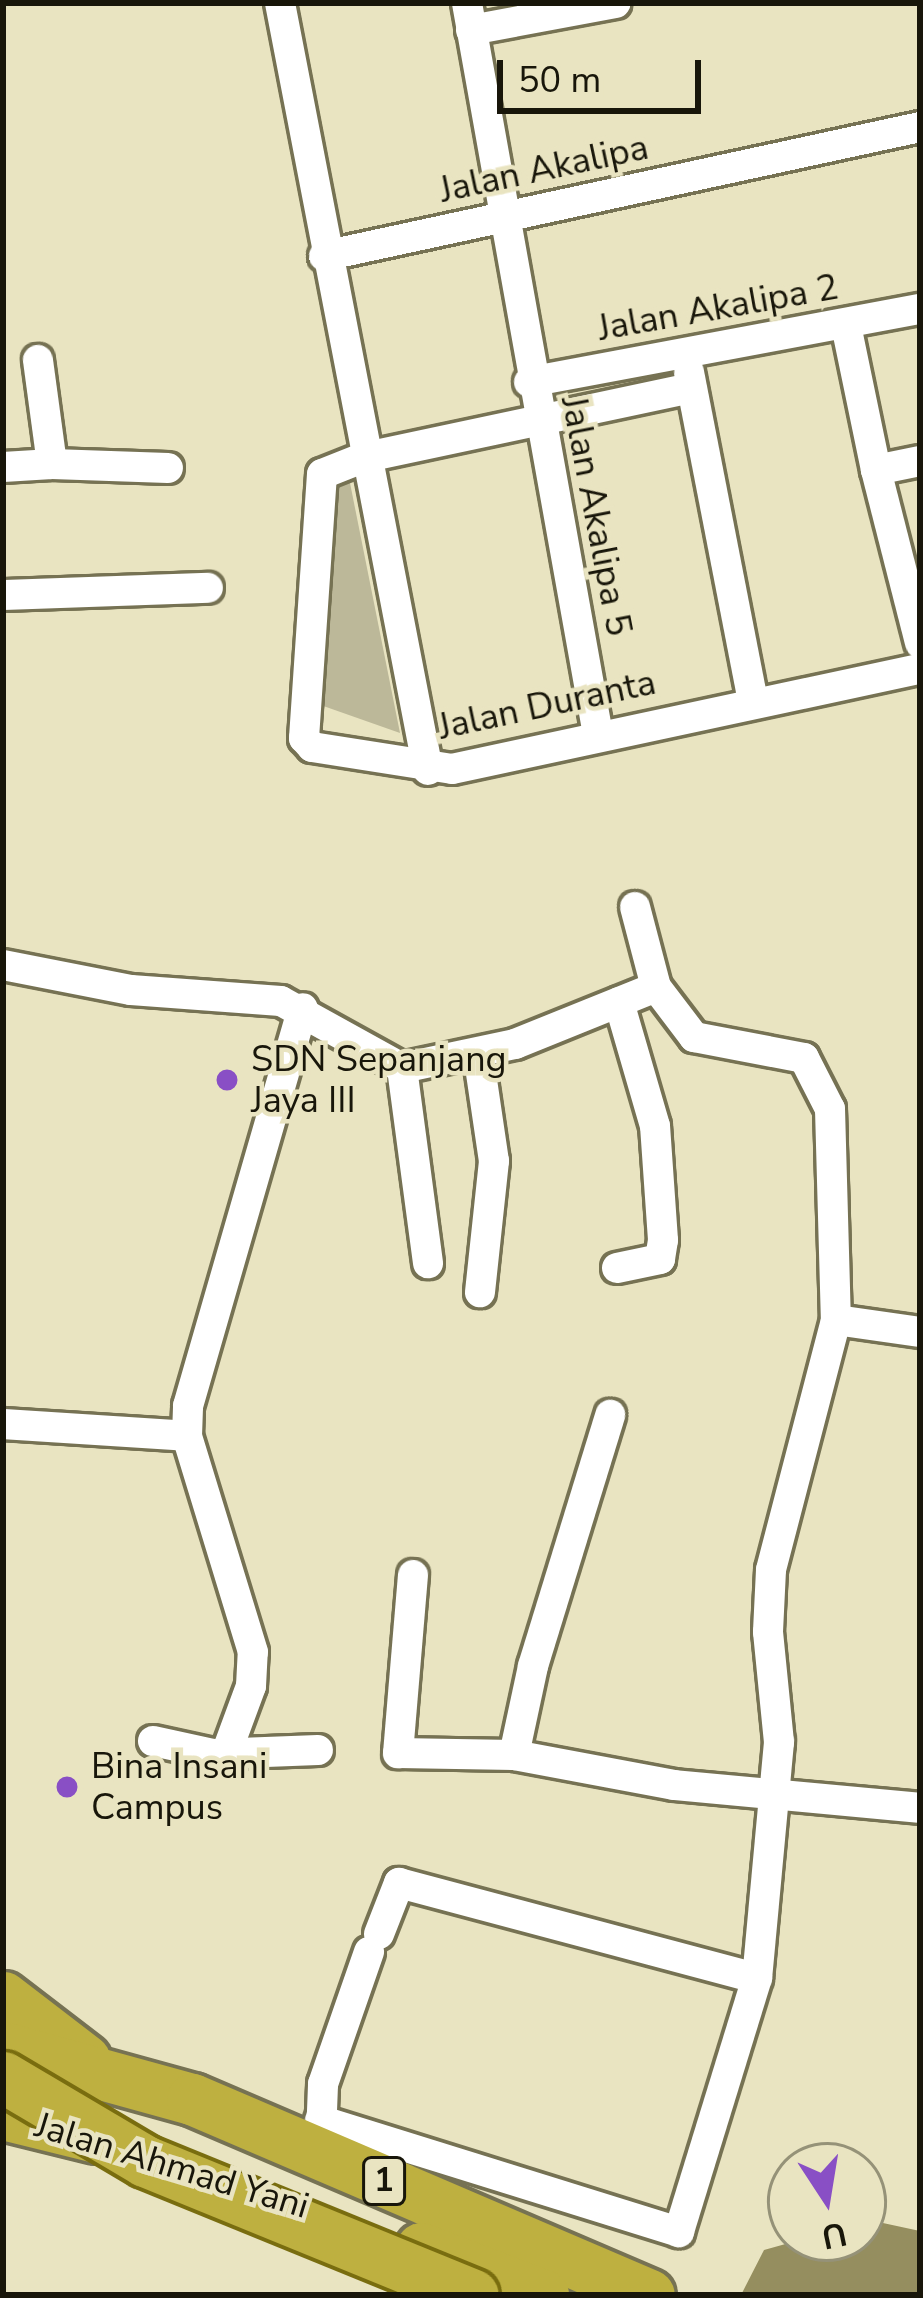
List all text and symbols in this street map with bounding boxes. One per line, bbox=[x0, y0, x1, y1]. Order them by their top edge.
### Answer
scale bar bbox=[503, 36, 707, 110]
text: 50 m bbox=[518, 56, 601, 105]
street label: Jalan Akalipa bbox=[436, 126, 652, 212]
street label: Jalan Akalipa 2 bbox=[594, 266, 842, 350]
street label: Jalan Akalipa 5 bbox=[552, 392, 640, 640]
street label: Jalan Duranta bbox=[434, 661, 660, 749]
place label: SDN Sepanjang Jaya III bbox=[251, 1037, 507, 1122]
marker: SDN Sepanjang Jaya III bbox=[214, 1067, 240, 1093]
place label: Bina Insani Campus bbox=[91, 1744, 267, 1829]
marker: Bina Insani Campus bbox=[54, 1774, 80, 1800]
street label: Jalan Ahmad Yani bbox=[30, 2104, 314, 2228]
north arrow bbox=[767, 2142, 887, 2262]
road number: 1 bbox=[360, 2154, 408, 2208]
text: U bbox=[817, 2210, 851, 2259]

